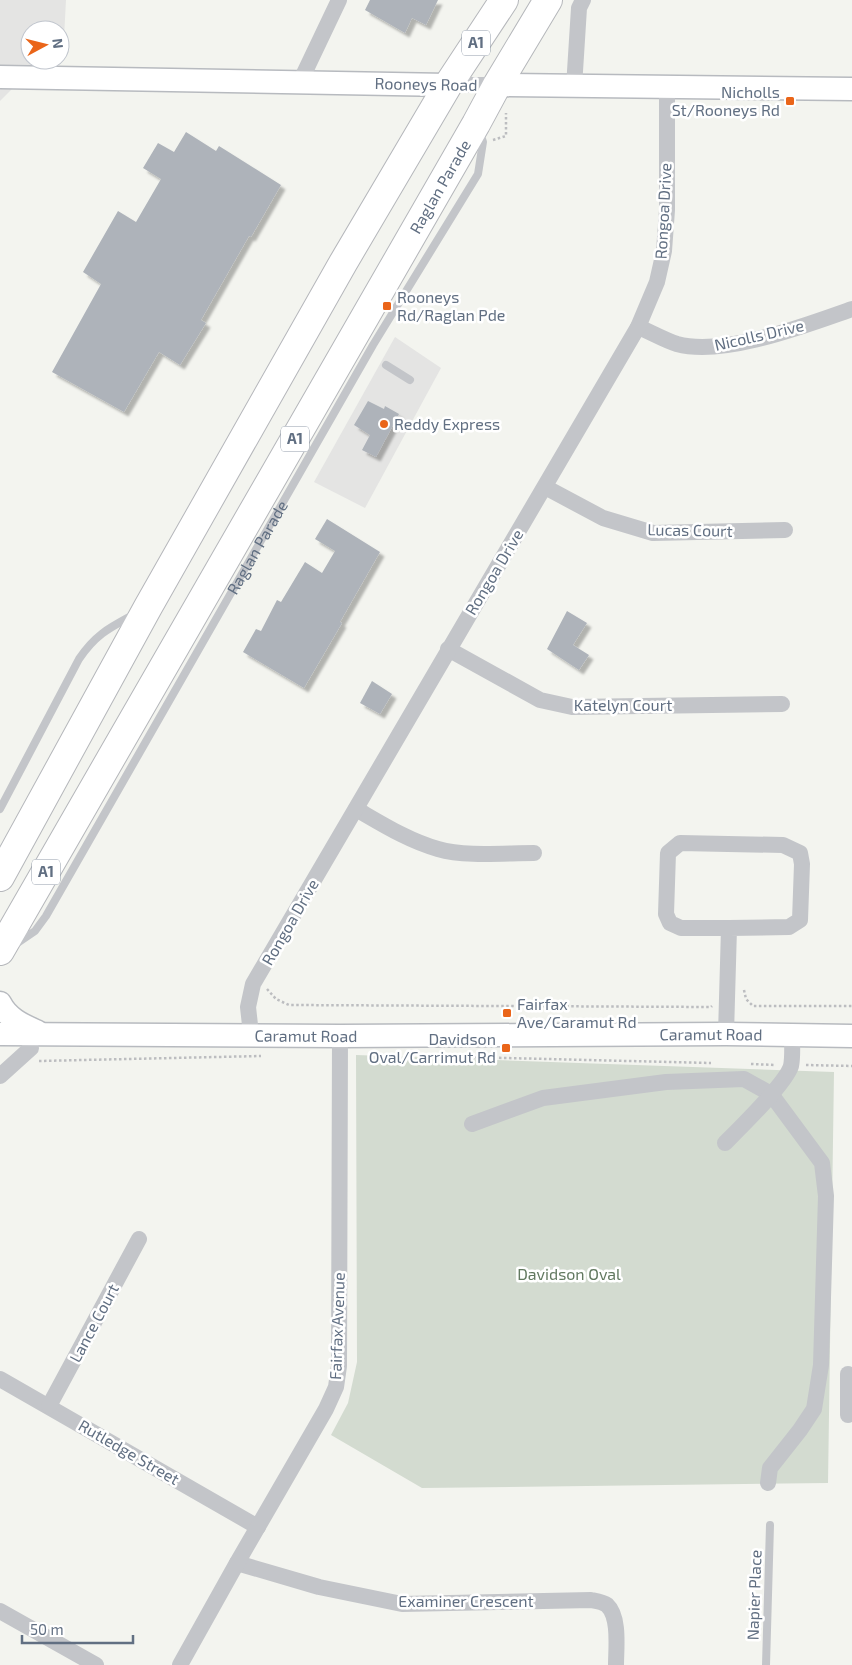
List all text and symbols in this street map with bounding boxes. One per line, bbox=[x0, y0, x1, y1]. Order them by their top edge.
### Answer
north arrow bbox=[20, 20, 70, 70]
road number: A1 bbox=[462, 30, 490, 56]
text: N bbox=[49, 37, 67, 49]
street label: Rooneys Road bbox=[374, 73, 478, 94]
place label: Nicholls St/Rooneys Rd bbox=[672, 82, 780, 119]
marker: Nicholls St/Rooneys Rd bbox=[784, 95, 796, 107]
street label: Raglan Parade bbox=[405, 136, 474, 237]
street label: Rongoa Drive bbox=[650, 162, 675, 260]
place label: Rooneys Rd/Raglan Pde bbox=[397, 287, 505, 324]
marker: Rooneys Rd/Raglan Pde bbox=[381, 300, 393, 312]
street label: Nicolls Drive bbox=[712, 315, 805, 354]
place label: Reddy Express bbox=[394, 414, 500, 433]
marker: Reddy Express bbox=[378, 418, 390, 430]
road number: A1 bbox=[281, 426, 309, 452]
street label: Raglan Parade bbox=[222, 497, 291, 598]
street label: Lucas Court bbox=[647, 519, 733, 540]
street label: Rongoa Drive bbox=[461, 525, 527, 618]
street label: Katelyn Court bbox=[574, 695, 672, 714]
road number: A1 bbox=[32, 860, 60, 884]
street label: Rongoa Drive bbox=[257, 875, 322, 968]
place label: Fairfax Ave/Caramut Rd bbox=[517, 994, 637, 1031]
marker: Fairfax Ave/Caramut Rd bbox=[501, 1007, 513, 1019]
street label: Caramut Road bbox=[660, 1024, 763, 1044]
street label: Caramut Road bbox=[255, 1025, 357, 1045]
place label: Davidson Oval/Carrimut Rd bbox=[369, 1029, 496, 1066]
marker: Davidson Oval/Carrimut Rd bbox=[500, 1042, 512, 1054]
park label: Davidson Oval bbox=[517, 1264, 621, 1283]
street label: Fairfax Avenue bbox=[325, 1272, 348, 1380]
street label: Lance Court bbox=[65, 1280, 122, 1365]
street label: Rutledge Street bbox=[76, 1415, 183, 1488]
street label: Napier Place bbox=[742, 1549, 765, 1641]
street label: Examiner Crescent bbox=[398, 1591, 534, 1610]
scale bar bbox=[22, 1612, 134, 1644]
text: 50 m bbox=[30, 1620, 64, 1638]

